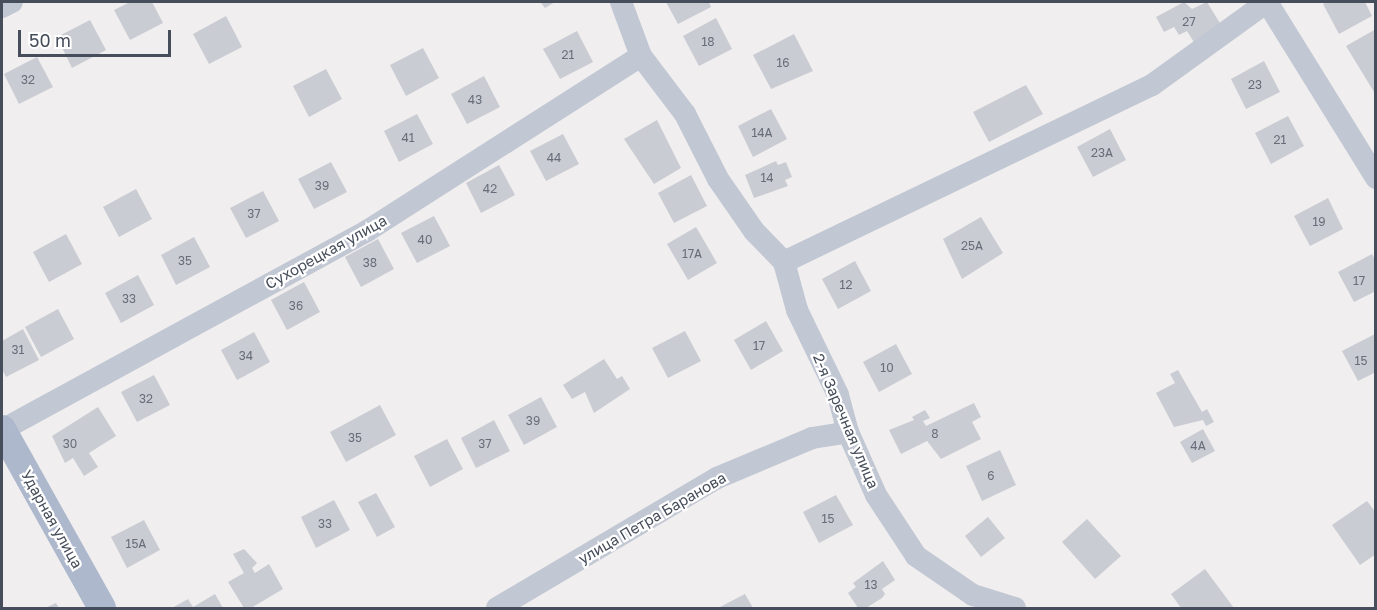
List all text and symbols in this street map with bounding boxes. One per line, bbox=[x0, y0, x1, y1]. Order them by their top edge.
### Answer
house number: 27 bbox=[1182, 15, 1196, 29]
scale bar bbox=[21, 18, 174, 56]
text: 50 m bbox=[29, 29, 71, 51]
house number: 18 bbox=[701, 35, 715, 49]
house number: 21 bbox=[562, 48, 574, 62]
house number: 16 bbox=[776, 56, 790, 70]
house number: 32 bbox=[21, 73, 35, 87]
house number: 23 bbox=[1248, 78, 1262, 92]
house number: 43 bbox=[468, 93, 482, 107]
house number: 14А bbox=[751, 126, 773, 140]
house number: 41 bbox=[401, 131, 415, 145]
house number: 21 bbox=[1274, 133, 1286, 147]
house number: 23А bbox=[1091, 146, 1113, 160]
house number: 44 bbox=[547, 151, 561, 165]
house number: 14 bbox=[760, 171, 774, 185]
house number: 39 bbox=[315, 179, 329, 193]
house number: 42 bbox=[483, 182, 497, 196]
house number: 37 bbox=[247, 207, 261, 221]
street label: Сухорецкая улица bbox=[262, 211, 390, 293]
house number: 19 bbox=[1312, 215, 1326, 229]
house number: 40 bbox=[418, 233, 432, 247]
house number: 25А bbox=[961, 239, 983, 253]
house number: 17А bbox=[682, 247, 702, 261]
house number: 35 bbox=[178, 254, 192, 268]
house number: 38 bbox=[363, 256, 377, 270]
house number: 17 bbox=[1353, 274, 1365, 288]
house number: 12 bbox=[840, 278, 852, 292]
house number: 33 bbox=[122, 292, 136, 306]
house number: 36 bbox=[289, 299, 303, 313]
house number: 17 bbox=[753, 339, 765, 353]
house number: 31 bbox=[12, 343, 24, 357]
house number: 34 bbox=[239, 349, 253, 363]
street label: 2-я Заречная улица bbox=[809, 351, 883, 491]
house number: 15 bbox=[1355, 354, 1367, 368]
house number: 10 bbox=[880, 361, 894, 375]
house number: 32 bbox=[139, 392, 153, 406]
house number: 39 bbox=[526, 414, 540, 428]
house number: 8 bbox=[931, 427, 939, 441]
house number: 35 bbox=[348, 431, 362, 445]
house number: 30 bbox=[63, 437, 77, 451]
house number: 37 bbox=[478, 437, 492, 451]
house number: 4А bbox=[1190, 439, 1206, 453]
street label: Ударная улица bbox=[18, 467, 86, 571]
street label: улица Петра Баранова bbox=[575, 468, 729, 568]
house number: 6 bbox=[987, 469, 995, 483]
house number: 15 bbox=[822, 512, 834, 526]
house number: 33 bbox=[318, 517, 332, 531]
house number: 15А bbox=[126, 537, 146, 551]
house number: 13 bbox=[865, 578, 877, 592]

